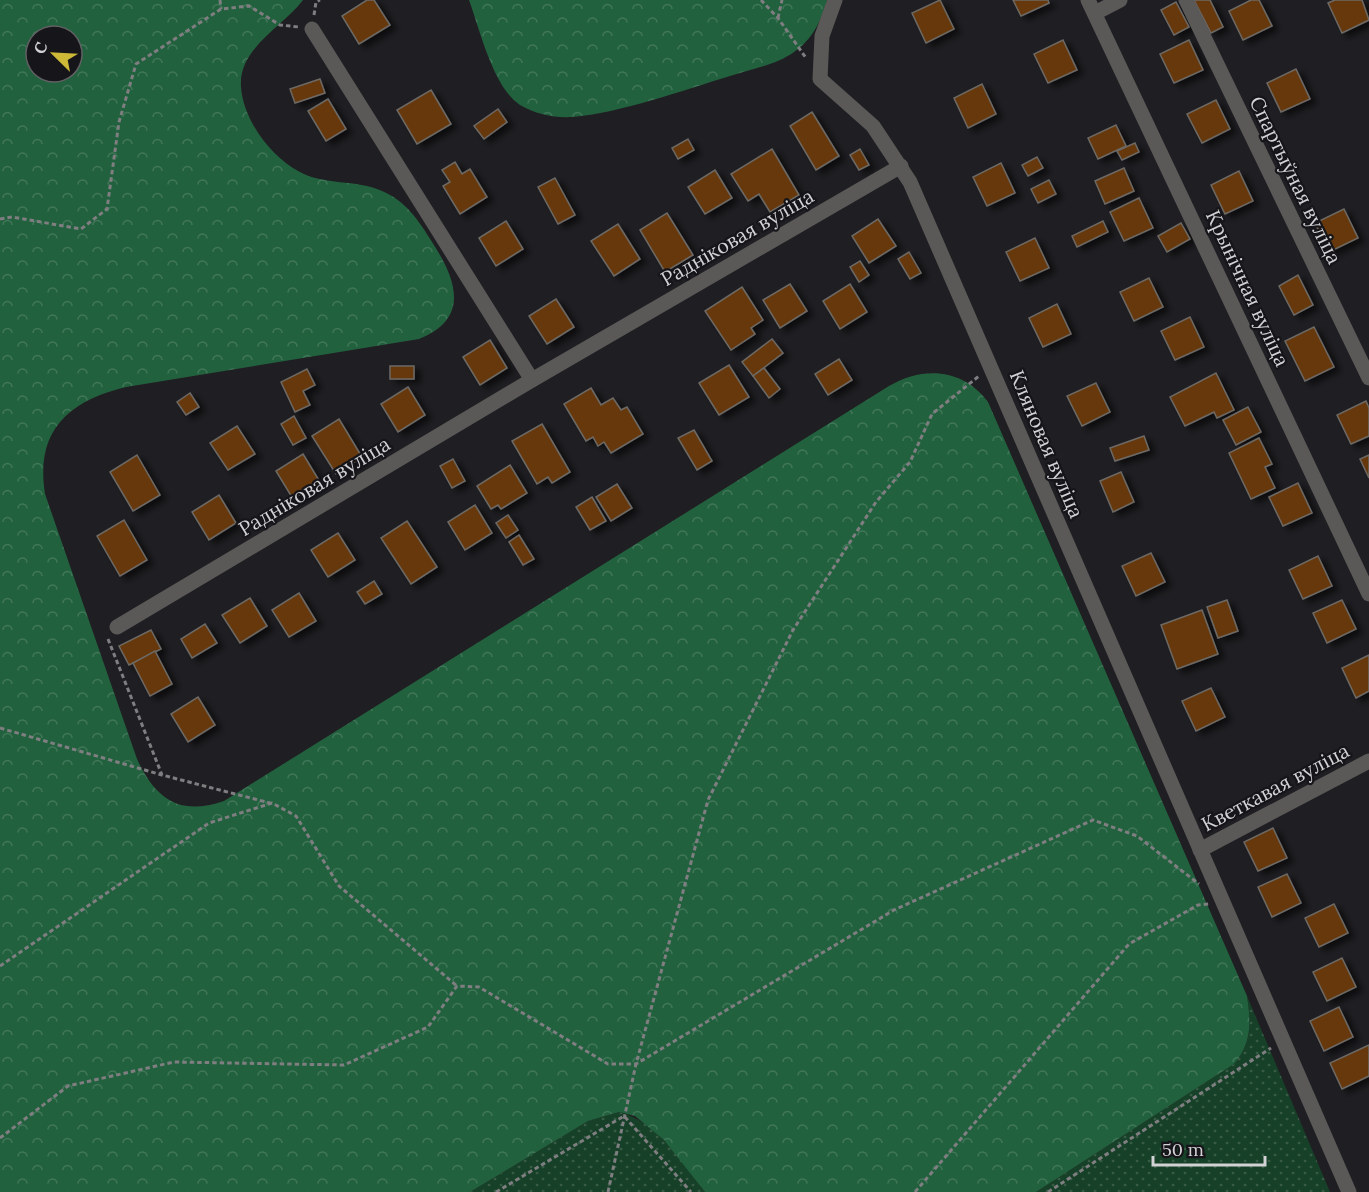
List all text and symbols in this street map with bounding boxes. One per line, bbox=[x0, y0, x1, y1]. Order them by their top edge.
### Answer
north arrow bbox=[24, 24, 84, 84]
text: С bbox=[29, 39, 52, 57]
street label: Спартыўная вуліца bbox=[1244, 92, 1348, 268]
street label: Радніковая вуліца bbox=[656, 183, 818, 291]
street label: Крынічная вуліца bbox=[1201, 206, 1295, 370]
street label: Кляновая вуліца bbox=[1005, 366, 1089, 522]
street label: Радніковая вуліца bbox=[234, 431, 394, 541]
street label: Кветкавая вуліца bbox=[1197, 738, 1353, 836]
scale bar bbox=[1153, 1129, 1266, 1167]
text: 50 m bbox=[1162, 1138, 1204, 1161]

